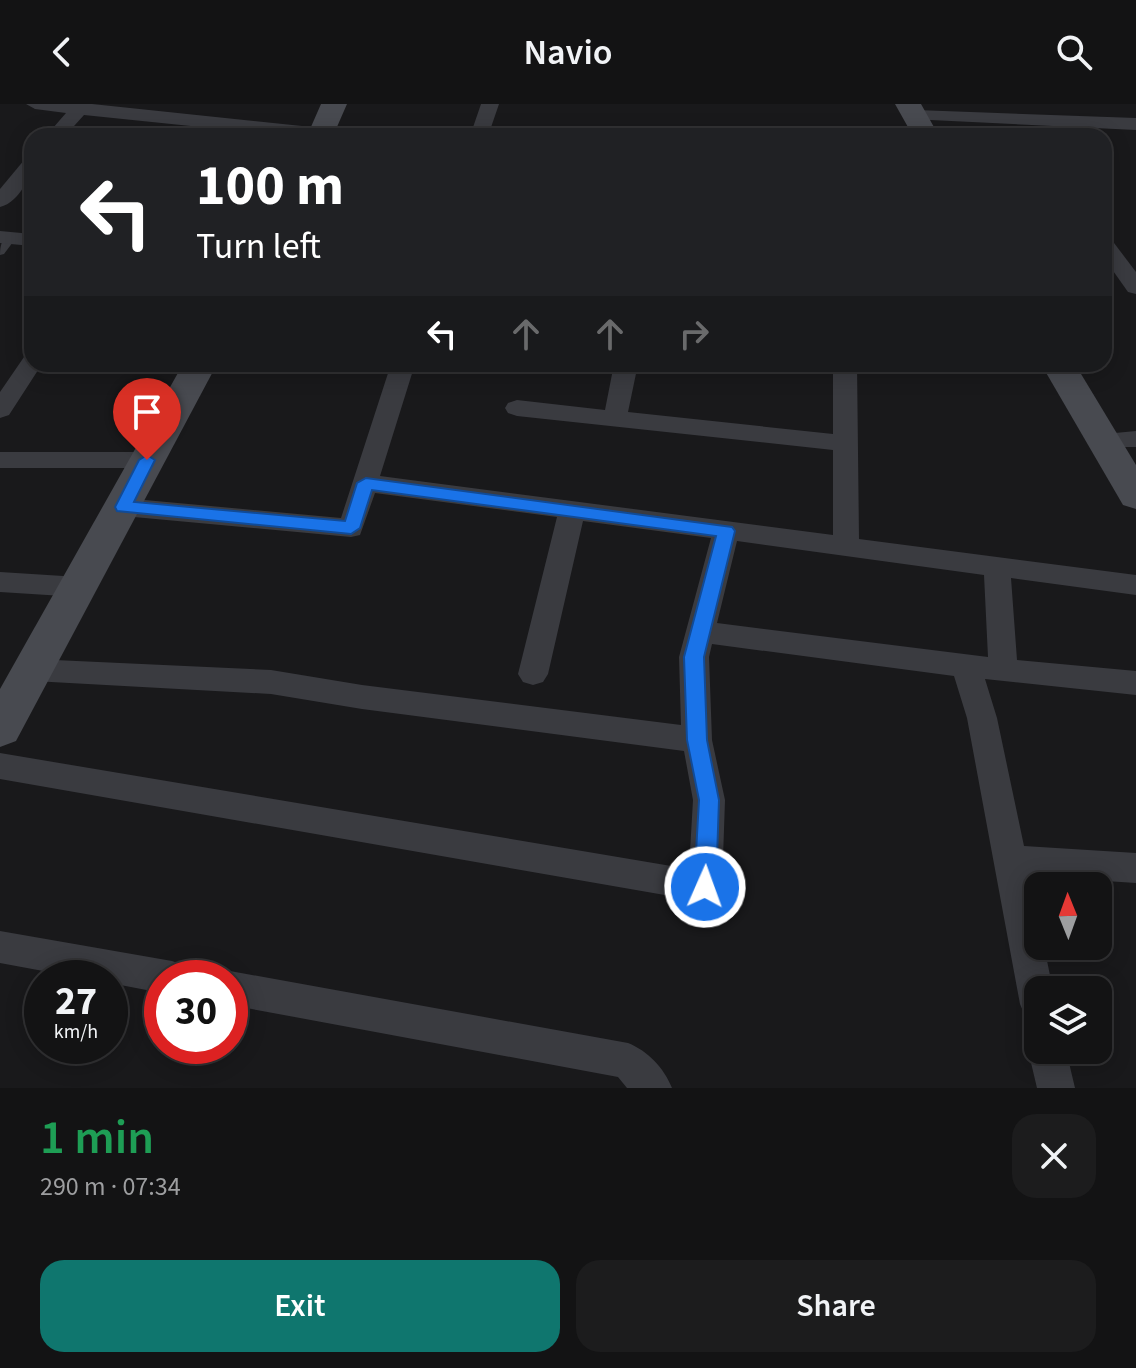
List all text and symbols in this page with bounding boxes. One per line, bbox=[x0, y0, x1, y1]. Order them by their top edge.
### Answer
text: Navio bbox=[523, 27, 613, 78]
icon: back bbox=[40, 30, 84, 74]
icon: search bbox=[1052, 30, 1096, 74]
text: 100 m bbox=[196, 147, 344, 226]
icon: left bbox=[64, 160, 168, 264]
text: Turn left bbox=[196, 221, 321, 272]
icon: left bbox=[420, 312, 464, 356]
icon: ahead bbox=[504, 312, 548, 356]
icon: ahead bbox=[588, 312, 632, 356]
icon: right bbox=[672, 312, 716, 356]
pin bbox=[113, 378, 181, 460]
icon: arrive bbox=[125, 390, 169, 434]
position arrow bbox=[663, 845, 747, 929]
north arrow bbox=[1024, 872, 1112, 960]
map controls bbox=[1024, 872, 1112, 1064]
speed limit sign: 30 bbox=[144, 960, 248, 1064]
text: 27 bbox=[55, 973, 97, 1030]
button: layers bbox=[1024, 976, 1112, 1064]
text: km/h bbox=[54, 1018, 98, 1046]
text: 1 min bbox=[40, 1104, 154, 1172]
button: close bbox=[1012, 1114, 1096, 1198]
text: 290 m · 07:34 bbox=[40, 1168, 181, 1205]
button: Exit bbox=[40, 1260, 560, 1352]
button: Share bbox=[576, 1260, 1096, 1352]

